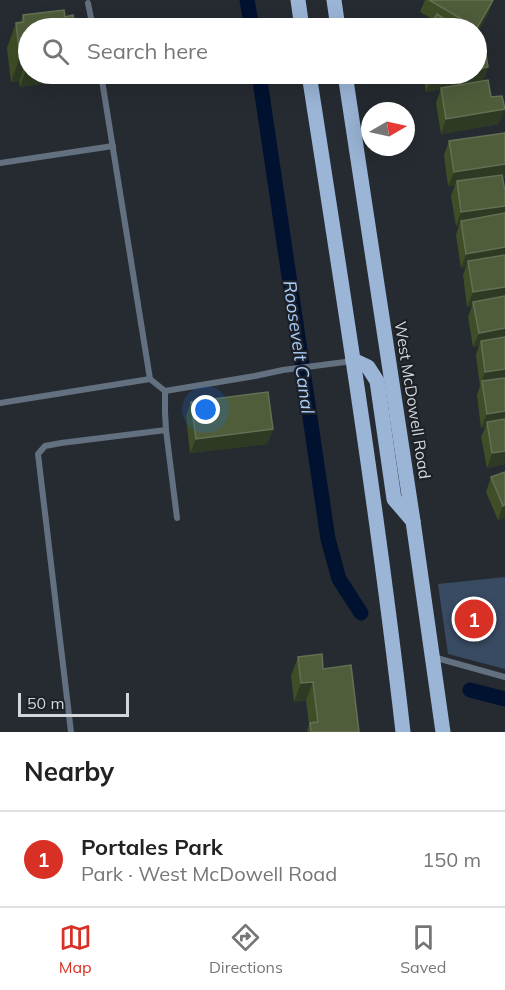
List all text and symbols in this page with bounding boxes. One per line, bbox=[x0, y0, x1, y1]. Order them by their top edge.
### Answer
search box bbox=[18, 18, 487, 84]
icon: search bbox=[39, 35, 72, 68]
text: Search here bbox=[87, 37, 208, 65]
north arrow bbox=[361, 102, 415, 156]
water label: Roosevelt Canal bbox=[278, 279, 320, 416]
street label: West McDowell Road bbox=[391, 320, 435, 480]
your location bbox=[191, 395, 220, 424]
pin: 1 bbox=[454, 596, 494, 642]
scale bar bbox=[18, 690, 129, 718]
text: 50 m bbox=[27, 693, 64, 713]
text: Nearby bbox=[24, 755, 114, 788]
text: Portales Park bbox=[81, 833, 223, 861]
text: 1 bbox=[38, 847, 50, 872]
text: 150 m bbox=[422, 847, 481, 872]
text: Park · West McDowell Road bbox=[81, 861, 337, 886]
tab: Map bbox=[59, 921, 92, 977]
tab: Directions bbox=[209, 921, 283, 977]
tab: Saved bbox=[400, 921, 446, 977]

